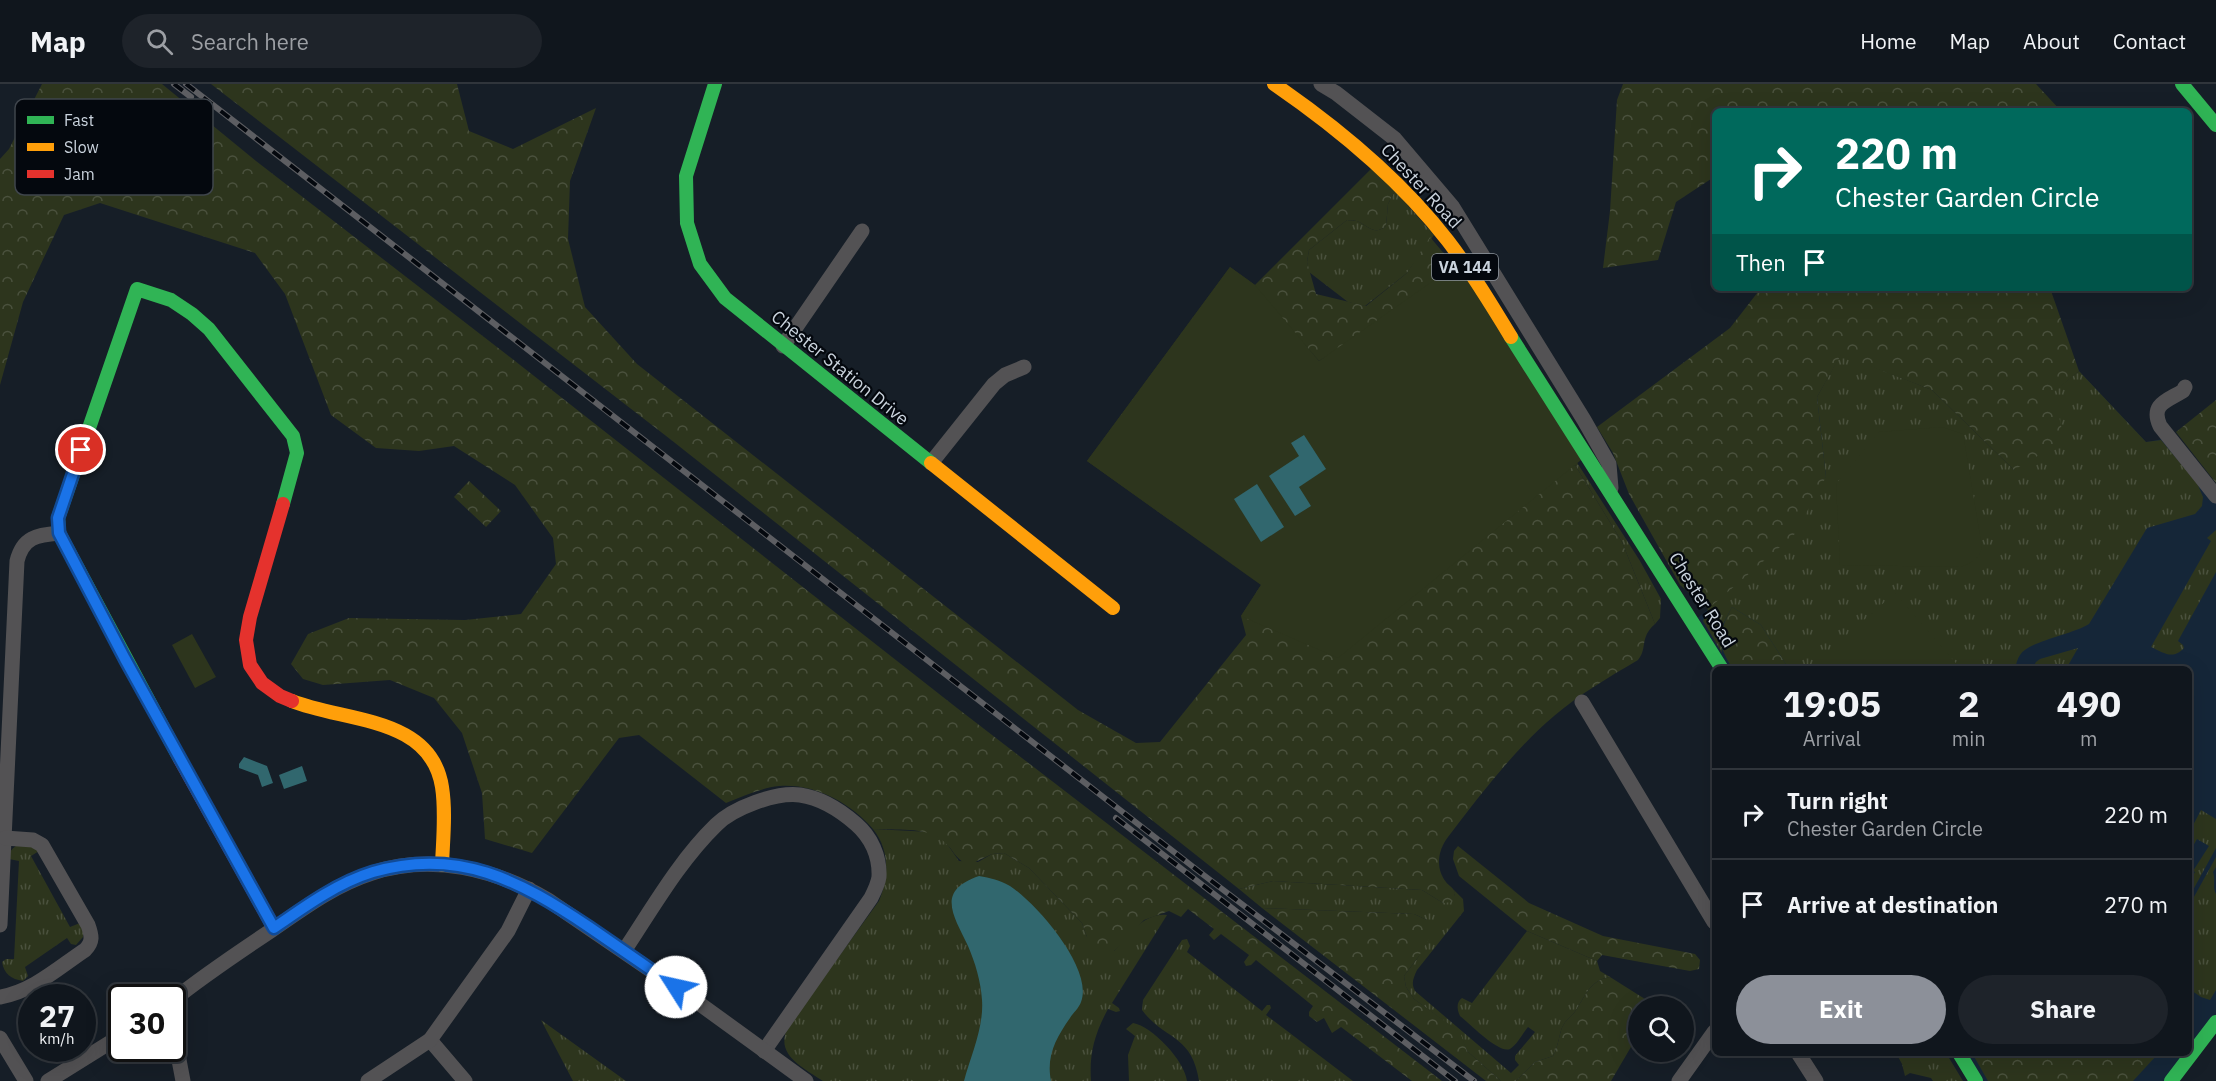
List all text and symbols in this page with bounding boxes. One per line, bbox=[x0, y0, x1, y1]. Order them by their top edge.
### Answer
search box bbox=[122, 14, 542, 68]
text: Map bbox=[30, 23, 86, 60]
icon: search bbox=[143, 25, 176, 58]
text: Search here bbox=[191, 27, 309, 56]
text: Home bbox=[1860, 27, 1917, 55]
text: Map bbox=[1950, 27, 1990, 55]
text: About bbox=[2023, 27, 2080, 55]
text: Contact bbox=[2113, 27, 2186, 55]
legend bbox=[15, 99, 213, 195]
text: Fast bbox=[64, 110, 94, 130]
text: 220 m bbox=[1835, 126, 1958, 181]
icon: right bbox=[1736, 132, 1814, 210]
text: Slow bbox=[64, 137, 99, 157]
street label: Chester Road bbox=[1376, 138, 1467, 233]
text: Jam bbox=[64, 164, 95, 184]
text: Chester Garden Circle bbox=[1835, 179, 2100, 214]
icon: arrive bbox=[1798, 246, 1831, 279]
text: Then bbox=[1736, 248, 1786, 277]
road number: VA 144 bbox=[1432, 254, 1498, 280]
street label: Chester Station Drive bbox=[767, 305, 914, 430]
pin bbox=[55, 424, 106, 475]
icon: arrive bbox=[64, 433, 97, 466]
street label: Chester Road bbox=[1664, 548, 1741, 652]
text: 19:05 bbox=[1783, 680, 1881, 727]
text: 2 bbox=[1958, 680, 1980, 727]
text: 490 bbox=[2056, 680, 2121, 727]
text: Arrival bbox=[1803, 725, 1861, 752]
text: min bbox=[1952, 725, 1986, 752]
text: m bbox=[2080, 725, 2098, 752]
text: Turn right bbox=[1787, 786, 1888, 815]
icon: right bbox=[1736, 798, 1769, 831]
text: 220 m bbox=[2104, 800, 2168, 829]
text: Chester Garden Circle bbox=[1787, 815, 1983, 842]
icon: arrive bbox=[1736, 888, 1769, 921]
text: Arrive at destination bbox=[1787, 890, 1998, 919]
text: 270 m bbox=[2104, 890, 2168, 919]
position arrow bbox=[644, 955, 708, 1019]
button: Exit bbox=[1736, 975, 1946, 1044]
button: Share bbox=[1958, 975, 2168, 1044]
speed limit sign: 30 bbox=[108, 984, 186, 1062]
text: 27 bbox=[39, 996, 75, 1035]
map controls bbox=[1628, 996, 1694, 1062]
button: search bbox=[1628, 996, 1694, 1062]
text: km/h bbox=[39, 1029, 75, 1048]

